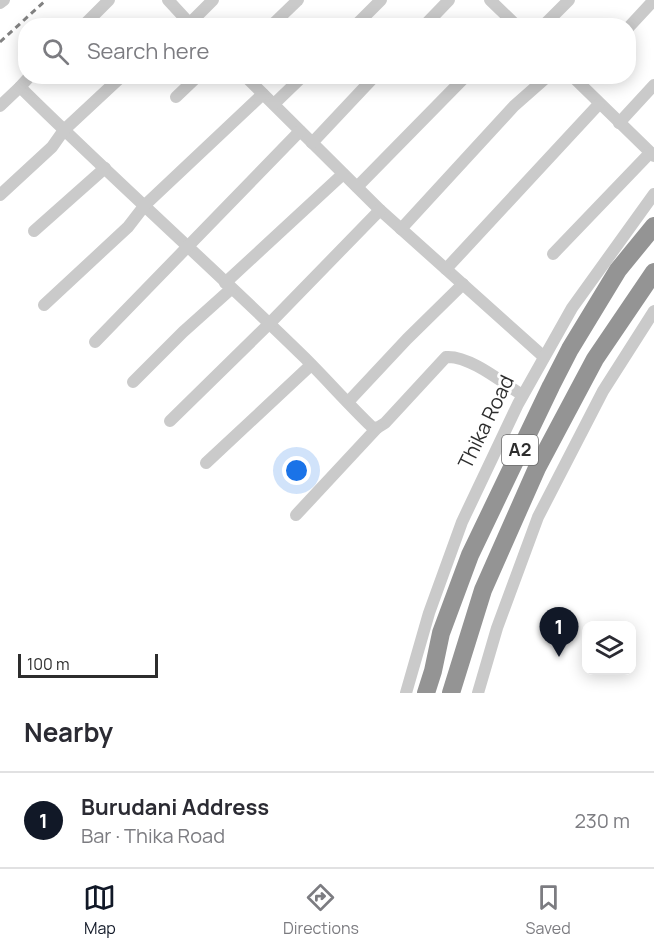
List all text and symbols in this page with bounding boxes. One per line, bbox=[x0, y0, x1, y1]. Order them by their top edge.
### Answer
search box bbox=[18, 18, 636, 84]
icon: search bbox=[39, 35, 72, 68]
text: Search here bbox=[87, 36, 209, 66]
street label: Thika Road bbox=[451, 371, 520, 473]
road number: A2 bbox=[502, 435, 538, 465]
your location bbox=[282, 456, 311, 485]
pin: 1 bbox=[540, 608, 578, 657]
map controls bbox=[582, 621, 636, 675]
button: layers bbox=[582, 621, 636, 675]
scale bar bbox=[18, 651, 158, 678]
text: 100 m bbox=[27, 653, 70, 675]
text: Nearby bbox=[24, 714, 113, 750]
text: Burudani Address bbox=[81, 792, 269, 822]
text: 1 bbox=[39, 807, 48, 834]
text: 230 m bbox=[574, 807, 630, 834]
text: Bar · Thika Road bbox=[81, 822, 225, 849]
tab: Map bbox=[83, 881, 116, 939]
tab: Directions bbox=[283, 881, 359, 939]
tab: Saved bbox=[526, 881, 571, 939]

